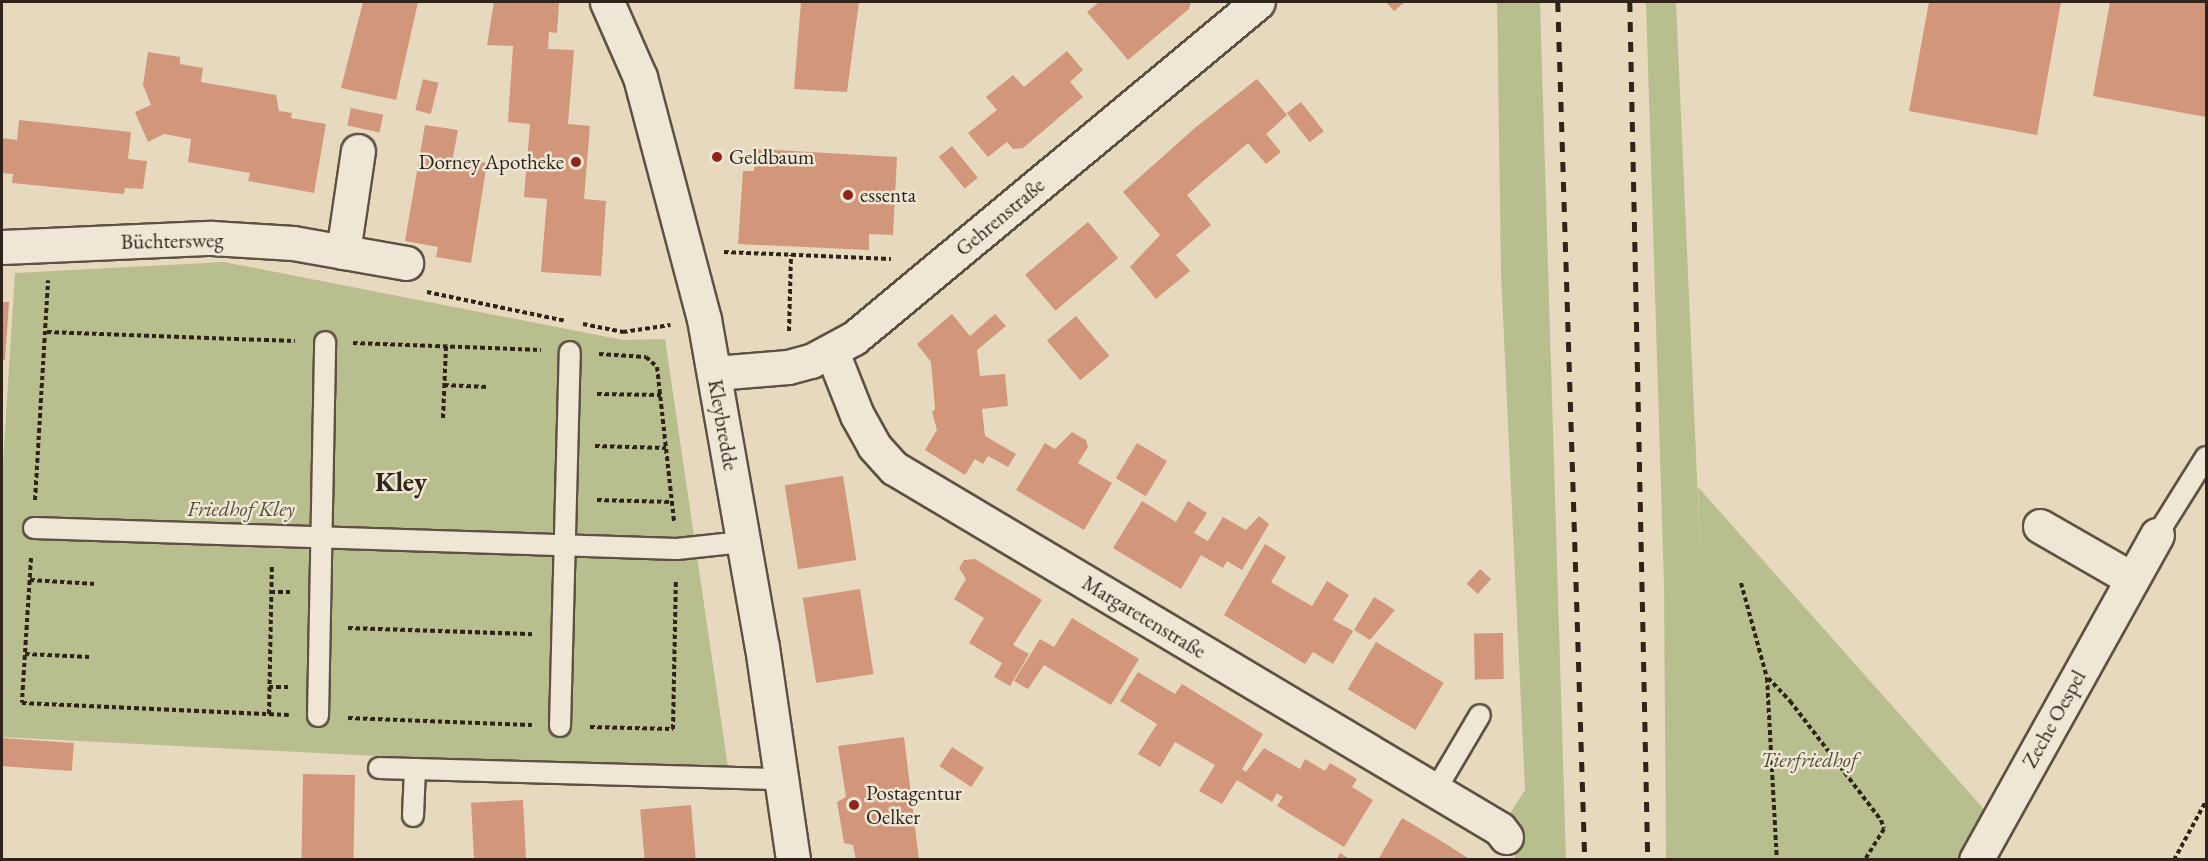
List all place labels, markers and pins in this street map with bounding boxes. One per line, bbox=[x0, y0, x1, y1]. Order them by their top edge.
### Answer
place label: Geldbaum bbox=[729, 144, 814, 170]
place label: Dorney Apotheke bbox=[419, 149, 564, 175]
marker: Geldbaum bbox=[710, 150, 724, 164]
marker: Dorney Apotheke bbox=[569, 155, 583, 169]
place label: essenta bbox=[860, 182, 916, 208]
marker: essenta bbox=[841, 188, 855, 202]
place label: Postagentur Oelker bbox=[866, 780, 962, 830]
marker: Postagentur Oelker bbox=[847, 798, 861, 812]

